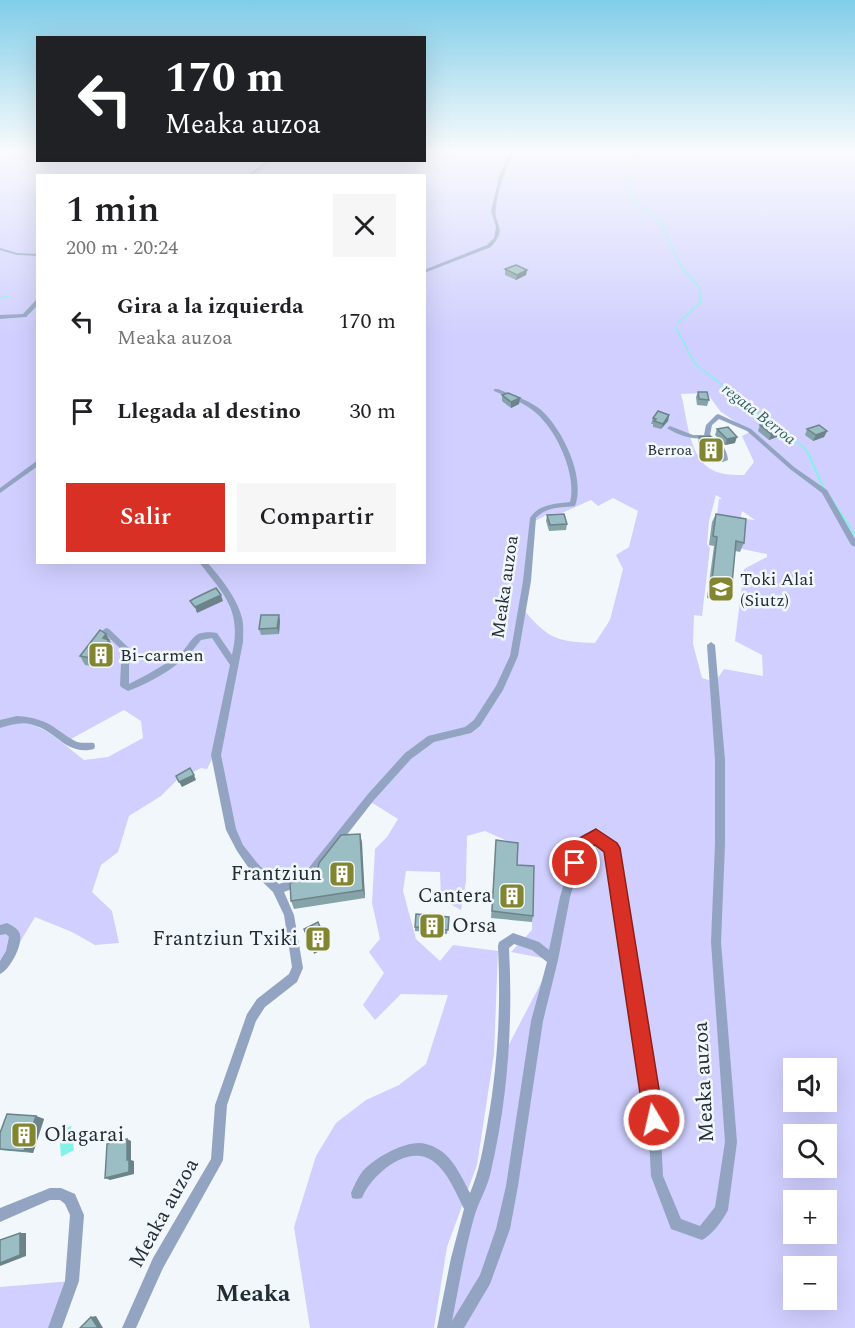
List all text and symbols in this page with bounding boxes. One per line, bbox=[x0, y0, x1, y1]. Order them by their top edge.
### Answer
text: 170 m bbox=[165, 47, 284, 110]
icon: left bbox=[66, 60, 144, 138]
text: Meaka auzoa bbox=[165, 104, 321, 146]
text: 1 min bbox=[66, 183, 159, 238]
button: close bbox=[333, 194, 396, 257]
text: 200 m · 20:24 bbox=[66, 233, 178, 263]
text: Gira a la izquierda bbox=[117, 290, 304, 323]
icon: left bbox=[66, 305, 99, 338]
text: 170 m bbox=[339, 305, 396, 338]
text: Meaka auzoa bbox=[117, 323, 232, 353]
water label: regata Berroa bbox=[717, 377, 801, 451]
icon: arrive bbox=[66, 395, 99, 428]
text: Llegada al destino bbox=[117, 395, 301, 428]
text: 30 m bbox=[350, 395, 396, 428]
building icon: Berroa bbox=[696, 435, 726, 465]
place label: Berroa bbox=[647, 439, 693, 462]
button: Salir bbox=[66, 483, 225, 552]
button: Compartir bbox=[237, 483, 396, 552]
street label: Meaka auzoa bbox=[484, 534, 526, 640]
place label: Toki Alai (Siutz) bbox=[740, 566, 814, 614]
school or university icon: Toki Alai (Siutz) bbox=[706, 574, 736, 604]
building icon: Bi-carmen bbox=[86, 640, 116, 670]
place label: Bi-carmen bbox=[120, 642, 204, 669]
pin bbox=[549, 837, 600, 888]
icon: arrive bbox=[558, 846, 591, 879]
place label: Frantziun bbox=[231, 858, 322, 890]
building icon: Frantziun bbox=[327, 859, 357, 889]
place label: Cantera bbox=[418, 880, 493, 912]
building icon: Cantera bbox=[497, 881, 527, 911]
place label: Orsa bbox=[452, 910, 497, 942]
building icon: Orsa bbox=[417, 911, 447, 941]
place label: Frantziun Txiki bbox=[152, 923, 298, 955]
building icon: Frantziun Txiki bbox=[303, 924, 333, 954]
street label: Meaka auzoa bbox=[685, 1020, 723, 1143]
map controls bbox=[783, 1058, 837, 1310]
button: sound bbox=[783, 1058, 837, 1112]
position arrow bbox=[622, 1088, 686, 1152]
place label: Olagarai bbox=[44, 1119, 124, 1151]
building icon: Olagarai bbox=[9, 1120, 39, 1150]
button: search bbox=[783, 1124, 837, 1178]
street label: Meaka auzoa bbox=[121, 1152, 208, 1274]
button: + bbox=[783, 1190, 837, 1244]
button: − bbox=[783, 1256, 837, 1310]
district label: Meaka bbox=[216, 1276, 291, 1312]

